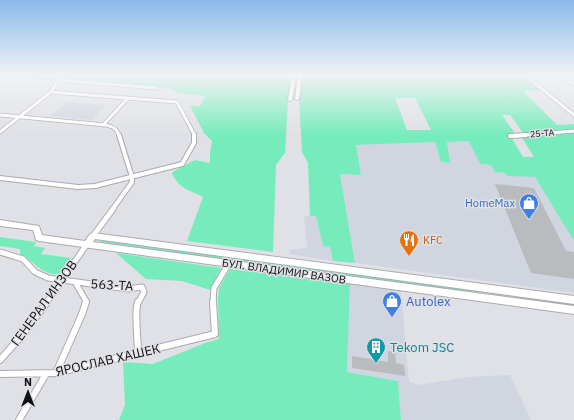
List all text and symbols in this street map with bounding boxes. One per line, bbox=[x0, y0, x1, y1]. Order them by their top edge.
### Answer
street label: 25-ТА bbox=[529, 126, 555, 140]
shop icon: HomeMax bbox=[518, 192, 540, 220]
place label: HomeMax bbox=[465, 196, 515, 210]
restaurant icon: KFC bbox=[398, 229, 420, 257]
place label: KFC bbox=[423, 233, 443, 247]
street label: БУЛ. ВЛАДИМИР ВАЗОВ bbox=[221, 255, 347, 287]
street label: ГЕНЕРАЛ ИНЗОВ bbox=[7, 257, 81, 349]
street label: 563-ТА bbox=[90, 275, 135, 295]
shop icon: Autolex bbox=[381, 290, 403, 318]
place label: Autolex bbox=[406, 293, 451, 310]
building icon: Tekom JSC bbox=[365, 336, 387, 364]
place label: Tekom JSC bbox=[390, 339, 454, 356]
street label: ЯРОСЛАВ ХАШЕК bbox=[54, 340, 163, 380]
north arrow bbox=[8, 372, 48, 412]
text: N bbox=[24, 375, 32, 389]

